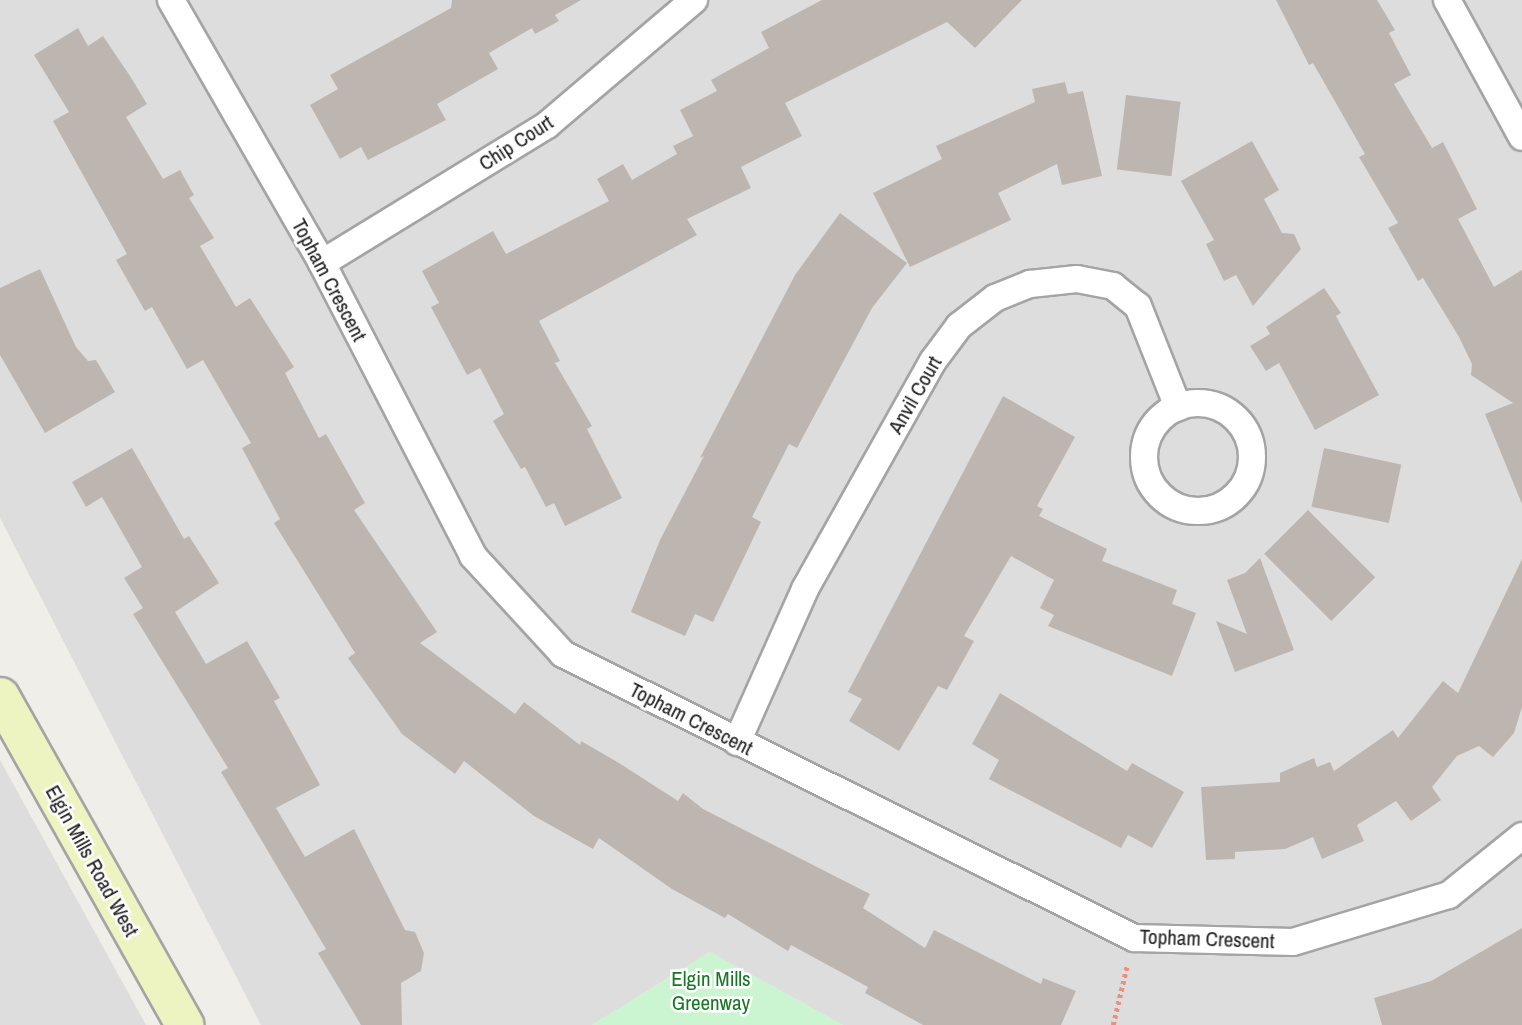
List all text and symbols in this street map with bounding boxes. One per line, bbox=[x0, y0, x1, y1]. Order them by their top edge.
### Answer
street label: Chip Court bbox=[474, 110, 558, 176]
street label: Topham Crescent bbox=[286, 215, 372, 345]
street label: Anvil Court bbox=[883, 352, 947, 438]
street label: Topham Crescent bbox=[625, 677, 757, 761]
street label: Elgin Mills Road West bbox=[40, 781, 144, 941]
street label: Topham Crescent bbox=[1139, 924, 1275, 954]
park label: Elgin Mills Greenway bbox=[671, 966, 751, 1016]

